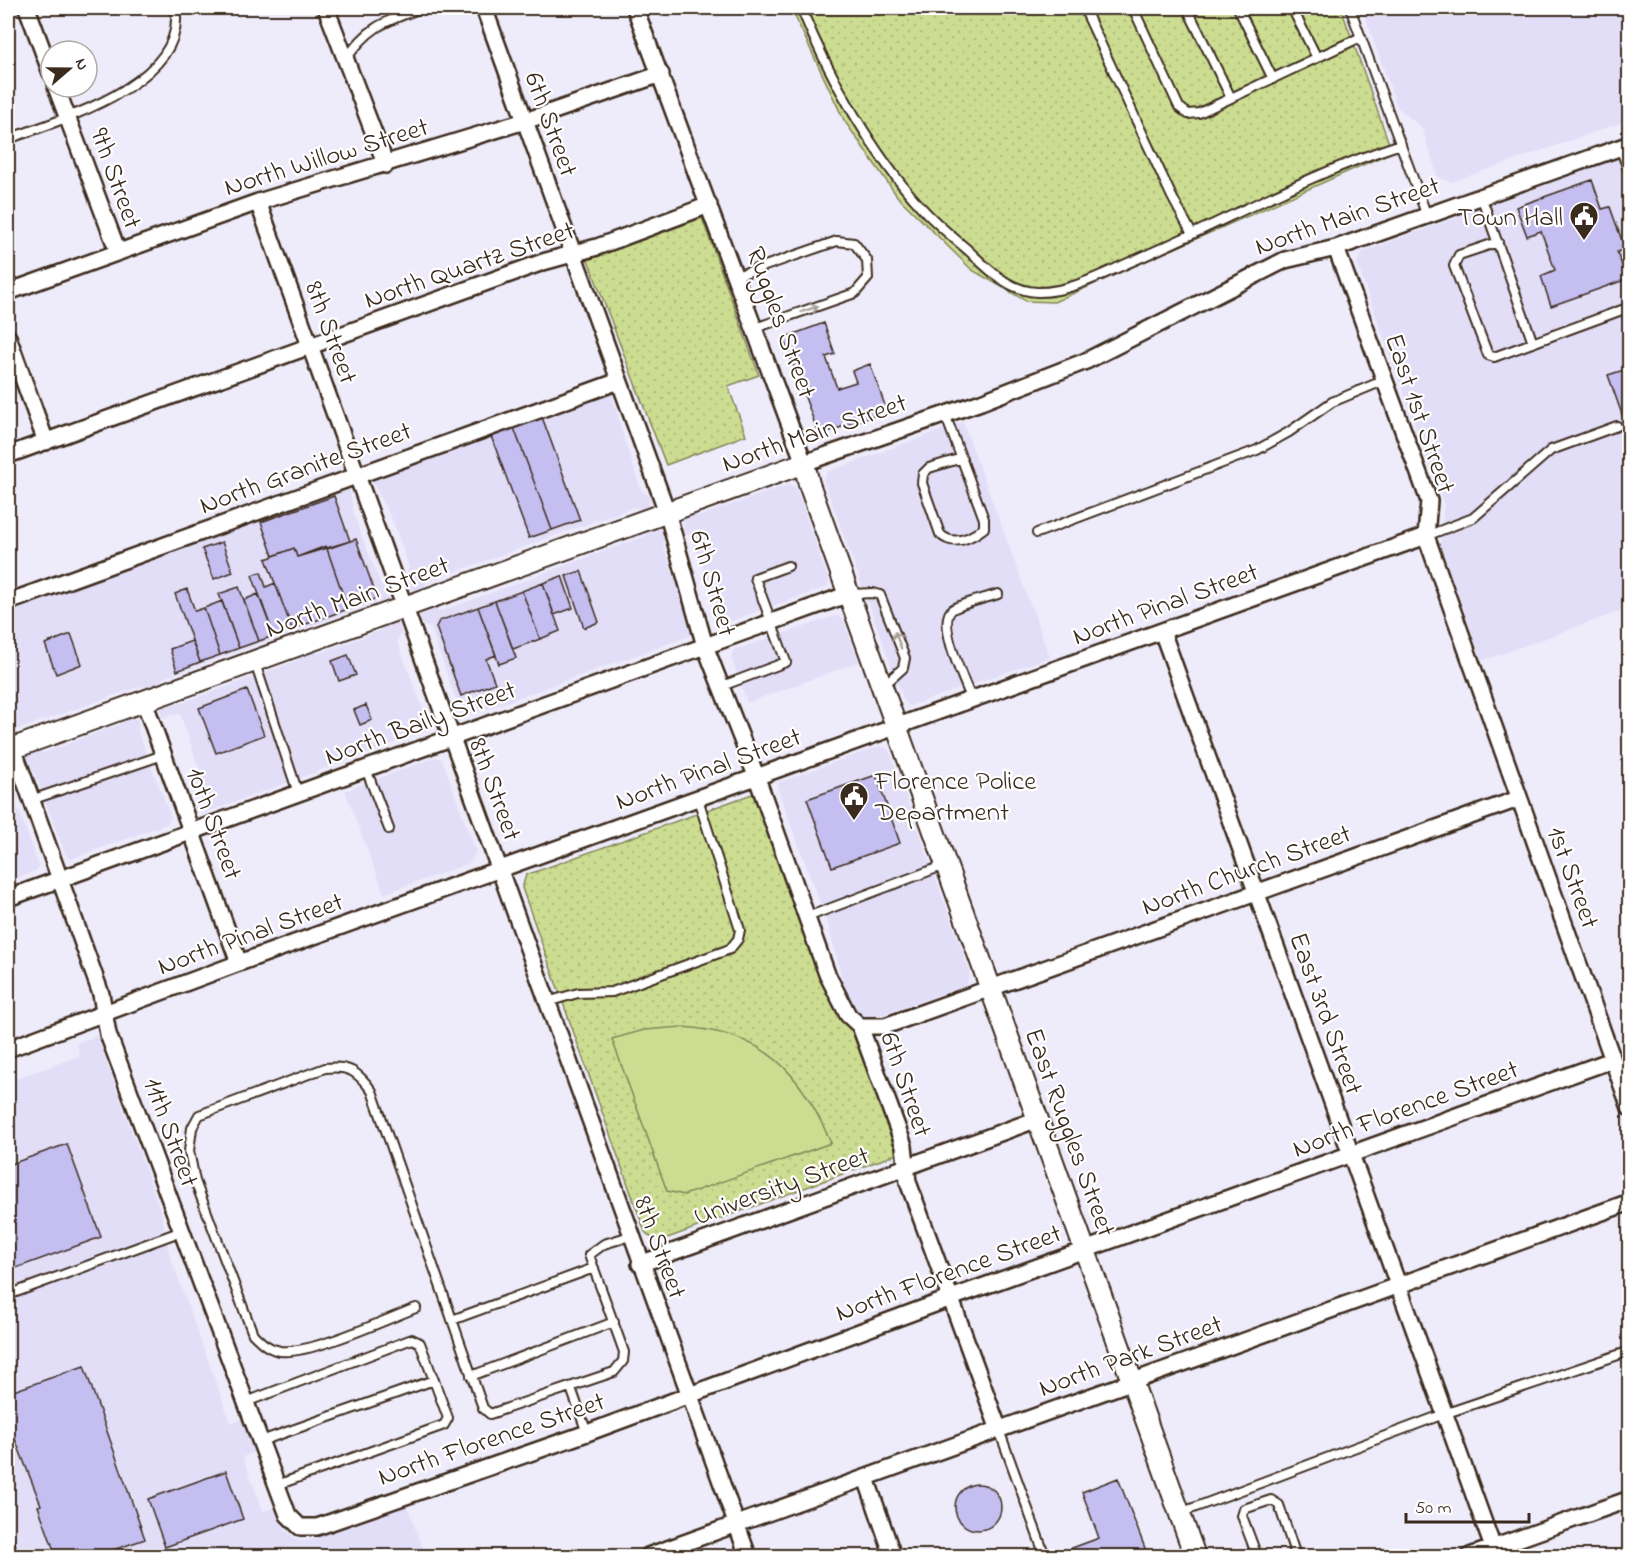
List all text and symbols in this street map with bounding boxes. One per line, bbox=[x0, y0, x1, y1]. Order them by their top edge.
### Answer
north arrow bbox=[39, 39, 99, 99]
text: N bbox=[68, 55, 94, 74]
street label: 6th Street bbox=[513, 67, 587, 183]
street label: North Willow Street bbox=[220, 109, 434, 208]
street label: 9th Street bbox=[78, 123, 151, 235]
street label: North Main Street bbox=[1250, 167, 1446, 267]
place label: Town Hall bbox=[1457, 199, 1563, 238]
public building icon: Town Hall bbox=[1568, 200, 1600, 242]
street label: North Quartz Street bbox=[359, 212, 580, 321]
street label: Ruggles Street bbox=[734, 242, 825, 404]
street label: 8th Street bbox=[293, 276, 366, 390]
one-way arrow bbox=[800, 302, 819, 313]
street label: East 1st Street bbox=[1373, 329, 1464, 499]
street label: North Main Street bbox=[717, 384, 913, 484]
street label: North Granite Street bbox=[194, 413, 417, 526]
street label: 6th Street bbox=[678, 526, 745, 641]
street label: North Main Street bbox=[260, 547, 455, 650]
street label: North Pinal Street bbox=[1067, 554, 1264, 657]
one-way arrow bbox=[892, 631, 903, 650]
street label: North Baily Street bbox=[320, 672, 522, 777]
street label: North Pinal Street bbox=[610, 719, 807, 822]
street label: 8th Street bbox=[457, 733, 530, 847]
street label: 10th Street bbox=[174, 762, 251, 885]
place label: Florence Police Department bbox=[874, 763, 1037, 833]
public building icon: Florence Police Department bbox=[838, 780, 870, 822]
street label: North Church Street bbox=[1137, 815, 1357, 927]
street label: 1st Street bbox=[1535, 821, 1608, 934]
street label: North Pinal Street bbox=[152, 884, 349, 987]
street label: East 3rd Street bbox=[1277, 927, 1372, 1100]
street label: East Ruggles Street bbox=[1013, 1023, 1124, 1243]
street label: 6th Street bbox=[869, 1027, 941, 1142]
street label: North Florence Street bbox=[1287, 1051, 1524, 1169]
street label: 11th Street bbox=[132, 1073, 207, 1193]
street label: University Street bbox=[689, 1137, 875, 1237]
street label: 8th Street bbox=[622, 1191, 695, 1305]
street label: North Florence Street bbox=[830, 1215, 1067, 1333]
street label: North Park Street bbox=[1034, 1306, 1228, 1409]
street label: North Florence Street bbox=[373, 1383, 611, 1498]
scale bar bbox=[1406, 1486, 1529, 1524]
text: 50 m bbox=[1415, 1496, 1452, 1522]

